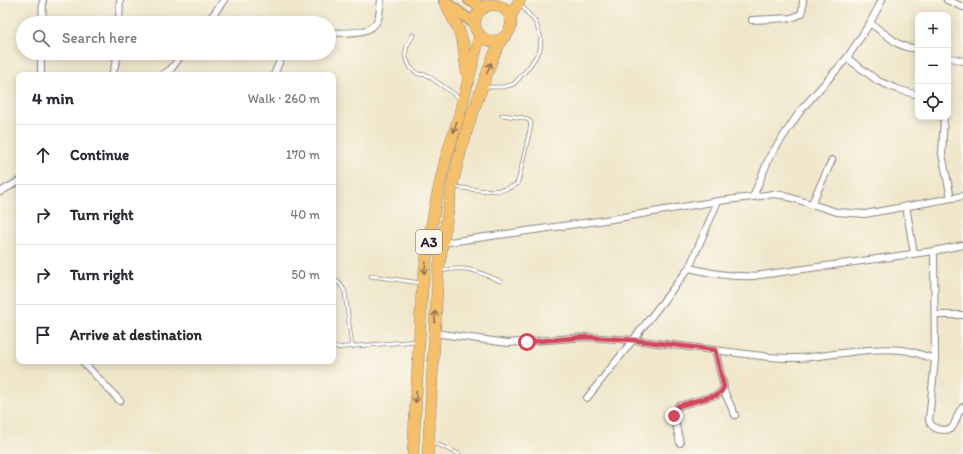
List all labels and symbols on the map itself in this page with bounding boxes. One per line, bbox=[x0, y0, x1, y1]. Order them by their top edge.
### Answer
one-way arrow bbox=[485, 63, 493, 75]
one-way arrow bbox=[451, 120, 458, 133]
road number: A3 bbox=[416, 230, 442, 254]
one-way arrow bbox=[421, 261, 429, 274]
one-way arrow bbox=[432, 311, 439, 324]
route start bbox=[518, 333, 536, 351]
one-way arrow bbox=[412, 390, 420, 403]
route end bbox=[665, 407, 683, 425]

